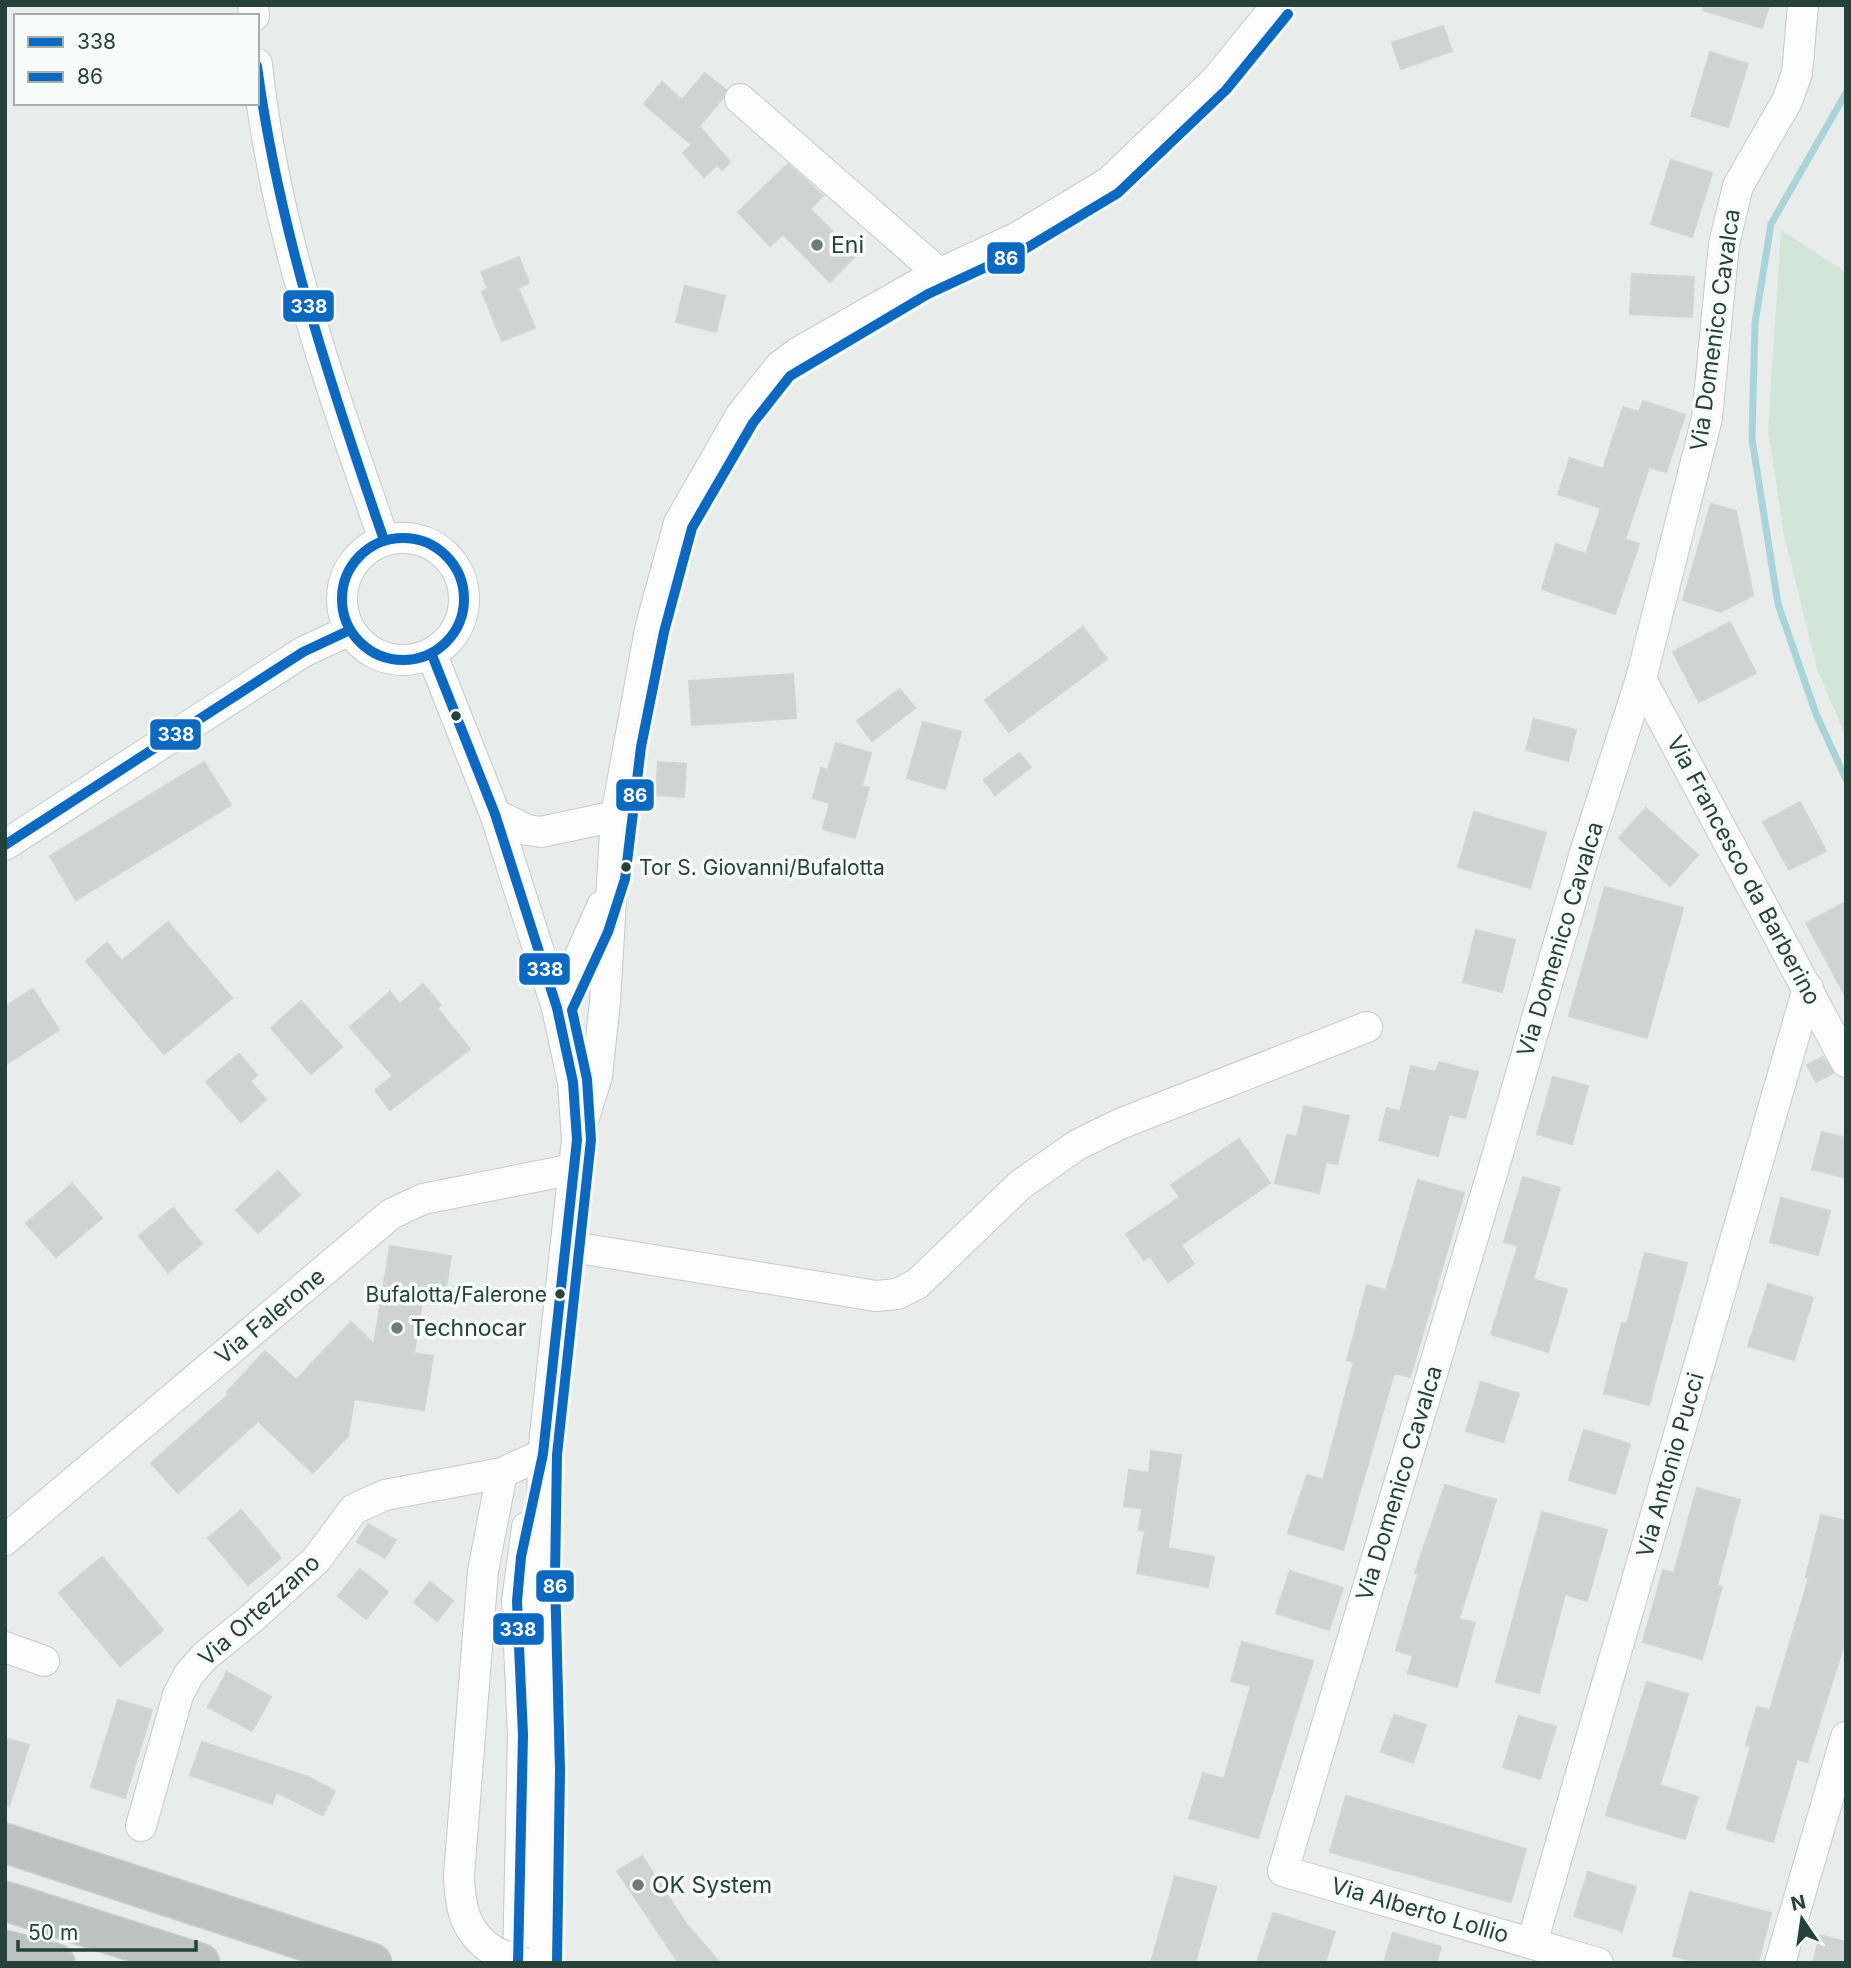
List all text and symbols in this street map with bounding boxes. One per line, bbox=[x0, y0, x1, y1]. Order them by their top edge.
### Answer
legend bbox=[14, 14, 259, 105]
text: 338 bbox=[77, 29, 116, 54]
text: 86 bbox=[77, 64, 103, 89]
street label: Via Domenico Cavalca bbox=[1684, 207, 1746, 453]
place label: Eni bbox=[831, 231, 864, 259]
marker: Eni bbox=[809, 237, 825, 253]
line badge: 86 bbox=[986, 241, 1026, 275]
text: 86 bbox=[994, 247, 1018, 270]
line badge: 338 bbox=[282, 289, 335, 323]
text: 338 bbox=[291, 295, 327, 318]
unlabelled marker bbox=[449, 709, 463, 723]
line badge: 338 bbox=[149, 718, 202, 751]
text: 338 bbox=[158, 723, 194, 746]
street label: Via Francesco da Barberino bbox=[1661, 731, 1827, 1009]
line badge: 86 bbox=[615, 778, 655, 812]
text: 86 bbox=[623, 784, 647, 807]
street label: Via Domenico Cavalca bbox=[1511, 818, 1609, 1060]
place label: Tor S. Giovanni/Bufalotta bbox=[639, 855, 885, 880]
marker: Tor S. Giovanni/Bufalotta bbox=[619, 860, 633, 874]
line badge: 338 bbox=[518, 952, 571, 986]
text: 338 bbox=[527, 958, 563, 981]
street label: Via Falerone bbox=[209, 1262, 331, 1370]
place label: Bufalotta/Falerone bbox=[365, 1282, 547, 1307]
marker: Bufalotta/Falerone bbox=[553, 1287, 567, 1301]
place label: Technocar bbox=[411, 1314, 527, 1342]
marker: Technocar bbox=[389, 1320, 405, 1336]
street label: Via Domenico Cavalca bbox=[1350, 1362, 1448, 1604]
street label: Via Antonio Pucci bbox=[1630, 1369, 1710, 1561]
street label: Via Ortezzano bbox=[193, 1548, 325, 1672]
line badge: 86 bbox=[535, 1569, 575, 1603]
text: 86 bbox=[543, 1575, 567, 1598]
line badge: 338 bbox=[492, 1612, 545, 1646]
text: 338 bbox=[500, 1618, 536, 1641]
place label: OK System bbox=[652, 1871, 772, 1899]
street label: Via Alberto Lollio bbox=[1328, 1871, 1512, 1949]
marker: OK System bbox=[630, 1877, 646, 1893]
north arrow bbox=[1767, 1884, 1837, 1954]
text: N bbox=[1789, 1890, 1808, 1916]
scale bar bbox=[18, 1909, 196, 1953]
text: 50 m bbox=[28, 1920, 78, 1945]

